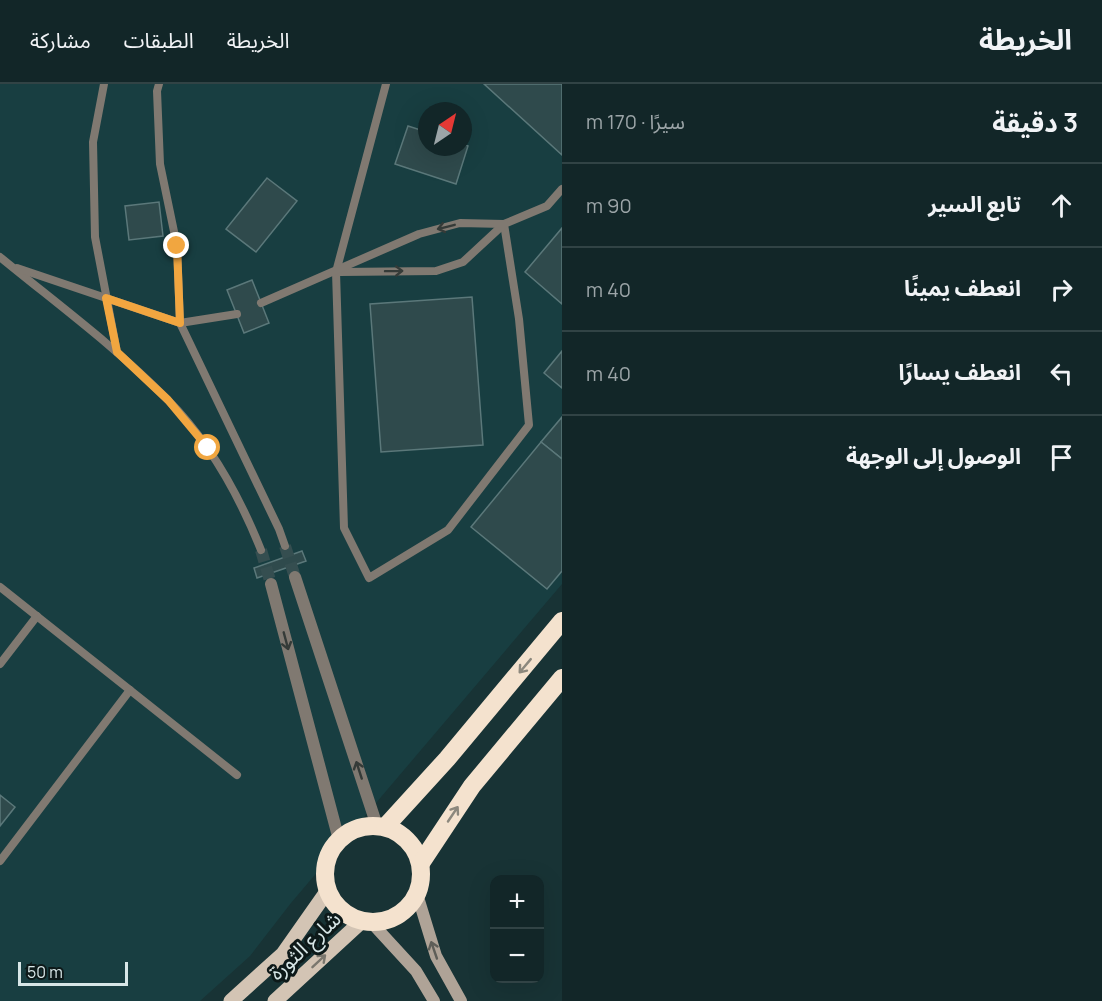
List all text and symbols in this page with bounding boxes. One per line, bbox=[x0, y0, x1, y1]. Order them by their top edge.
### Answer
text: الخريطة bbox=[979, 20, 1072, 58]
text: مشاركة bbox=[30, 26, 91, 54]
text: الطبقات bbox=[124, 26, 194, 54]
text: الخريطة bbox=[227, 26, 290, 54]
north arrow bbox=[418, 102, 472, 156]
text: 3 دقيقة bbox=[992, 104, 1078, 140]
text: سيرًا · 170 m bbox=[586, 108, 685, 135]
text: تابع السير bbox=[928, 189, 1021, 219]
icon: ahead bbox=[1045, 189, 1078, 222]
text: 90 m bbox=[586, 192, 632, 219]
one-way arrow bbox=[437, 221, 456, 233]
route end bbox=[163, 232, 189, 258]
one-way arrow bbox=[384, 265, 404, 277]
text: انعطف يمينًا bbox=[904, 273, 1021, 303]
icon: right bbox=[1045, 273, 1078, 306]
text: 40 m bbox=[586, 276, 631, 303]
text: انعطف يسارًا bbox=[898, 357, 1021, 387]
icon: left bbox=[1045, 357, 1078, 390]
text: 40 m bbox=[586, 360, 631, 387]
route start bbox=[194, 434, 220, 460]
text: الوصول إلى الوجهة bbox=[846, 441, 1021, 471]
icon: arrive bbox=[1045, 441, 1078, 474]
one-way arrow bbox=[281, 631, 292, 650]
one-way arrow bbox=[518, 658, 531, 674]
one-way arrow bbox=[352, 761, 363, 780]
one-way arrow bbox=[447, 806, 459, 823]
map controls bbox=[490, 875, 544, 983]
button: + bbox=[490, 875, 544, 929]
street label: شارع الثورة bbox=[262, 905, 348, 987]
button: − bbox=[490, 929, 544, 983]
one-way arrow bbox=[428, 941, 439, 960]
one-way arrow bbox=[311, 954, 326, 968]
scale bar bbox=[18, 959, 128, 986]
text: 50 m bbox=[27, 961, 63, 983]

